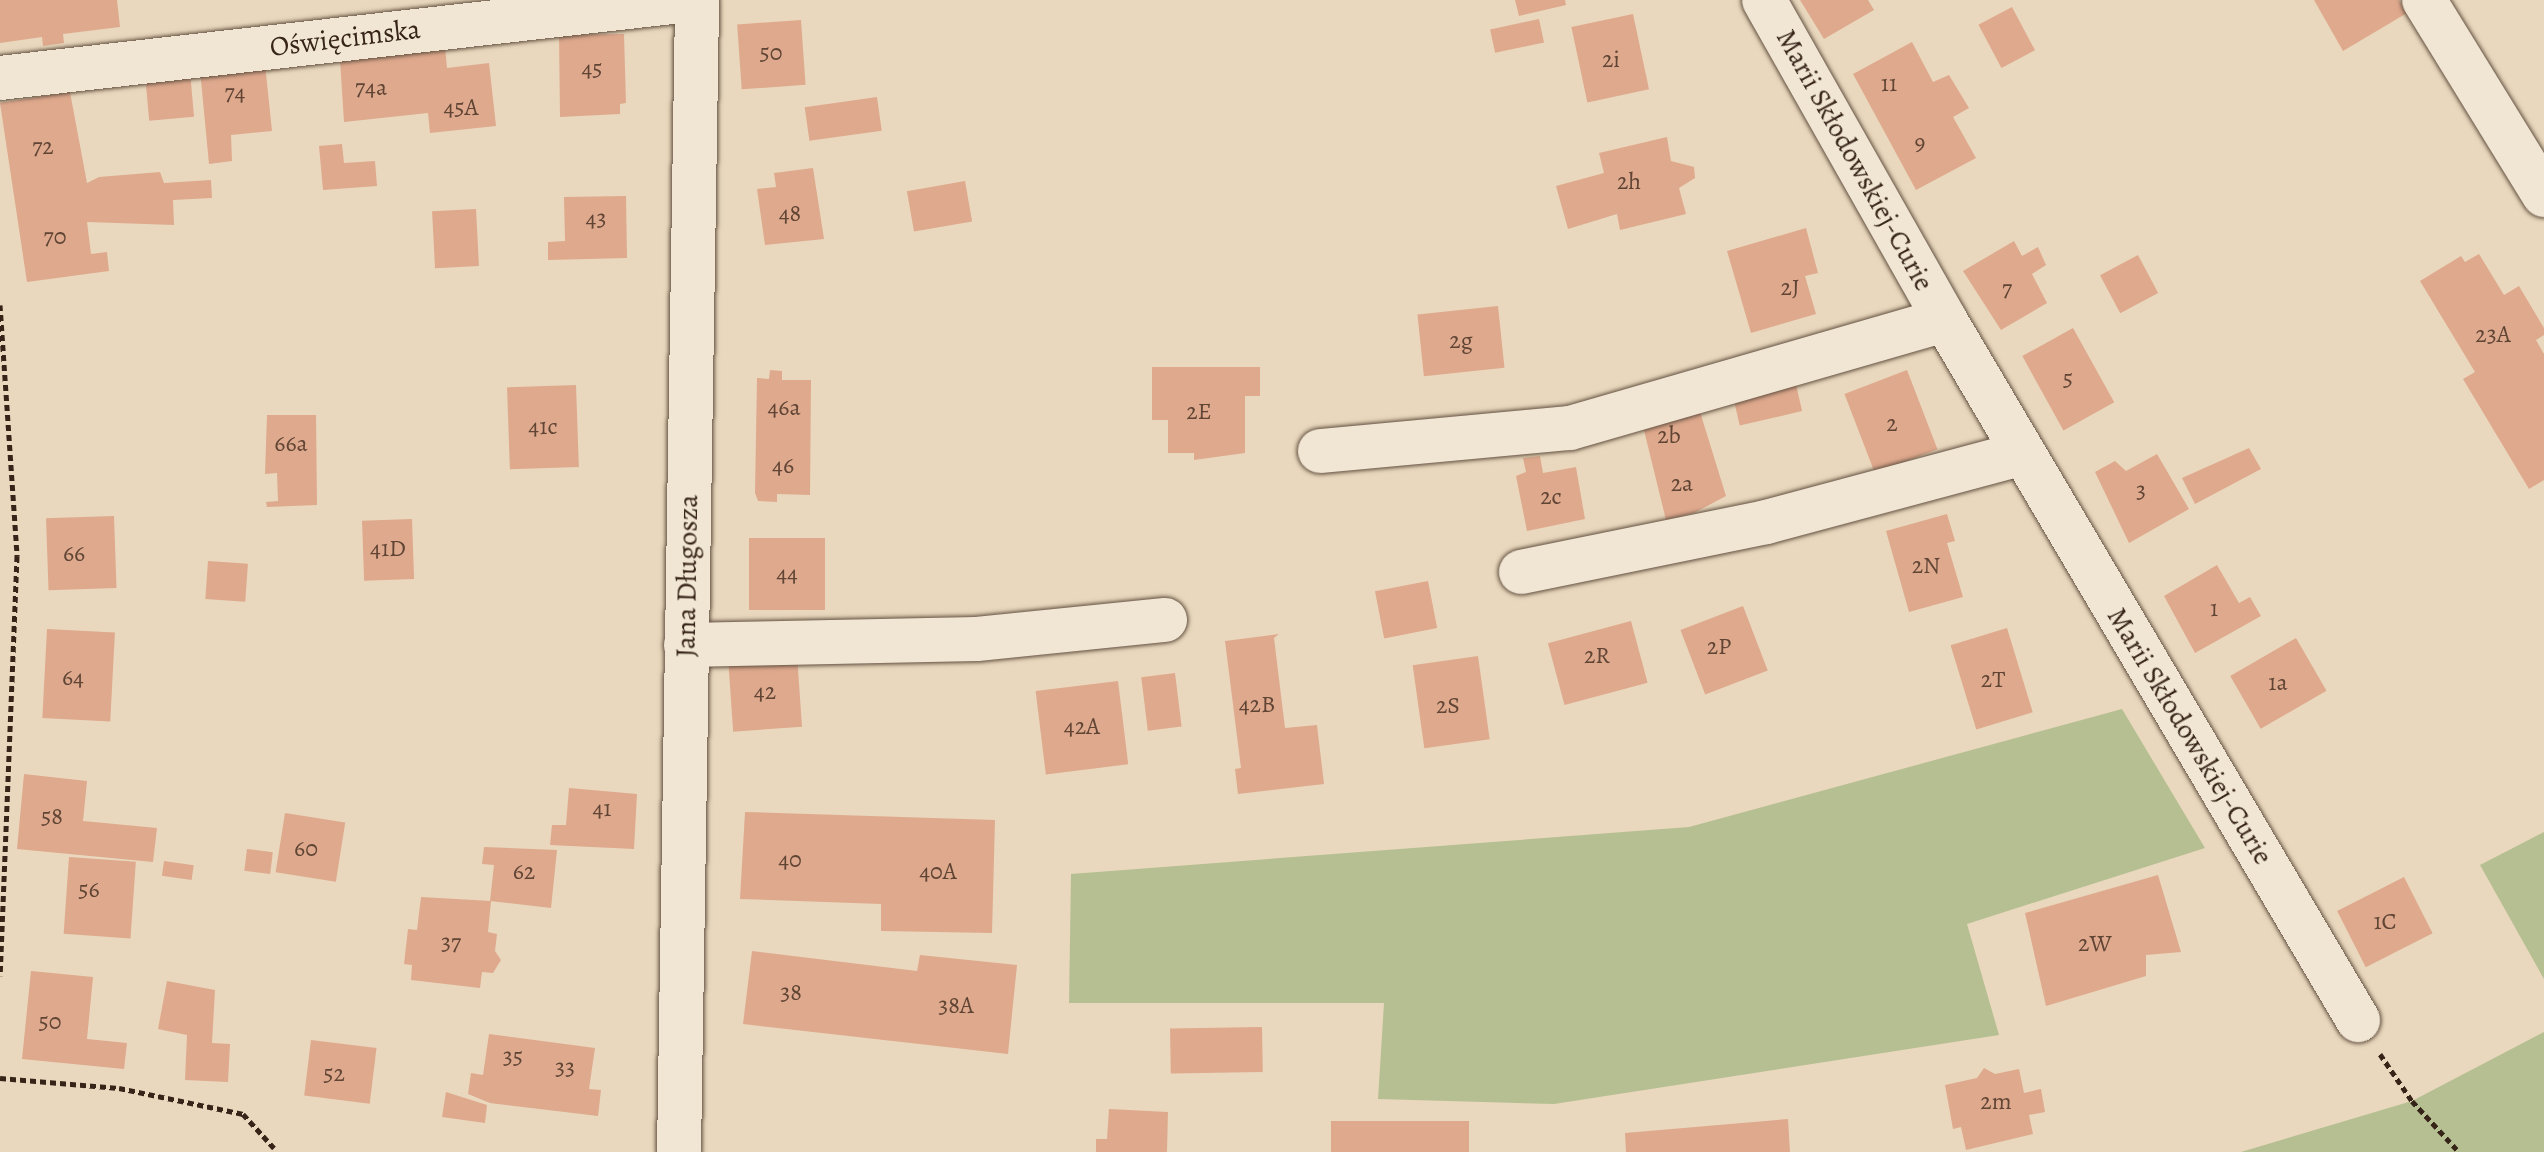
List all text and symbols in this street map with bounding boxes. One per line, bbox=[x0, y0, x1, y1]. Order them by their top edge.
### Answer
street label: Oświęcimska bbox=[268, 12, 422, 64]
street label: Marii Skłodowskiej-Curie bbox=[1769, 23, 1941, 297]
house number: 50 bbox=[759, 39, 783, 67]
house number: 2i bbox=[1602, 46, 1620, 74]
house number: 45 bbox=[581, 55, 603, 83]
house number: 11 bbox=[1881, 70, 1897, 98]
house number: 74a bbox=[355, 74, 387, 102]
house number: 74 bbox=[225, 79, 245, 107]
house number: 45A bbox=[443, 94, 479, 122]
house number: 9 bbox=[1915, 129, 1925, 157]
house number: 72 bbox=[32, 133, 54, 161]
house number: 2h bbox=[1617, 168, 1641, 196]
house number: 48 bbox=[779, 200, 801, 228]
house number: 43 bbox=[586, 205, 606, 233]
house number: 70 bbox=[44, 223, 66, 251]
house number: 2J bbox=[1780, 274, 1800, 302]
house number: 7 bbox=[2002, 275, 2012, 303]
house number: 23A bbox=[2475, 321, 2511, 349]
house number: 2g bbox=[1449, 327, 1473, 355]
house number: 5 bbox=[2063, 365, 2073, 393]
house number: 46a bbox=[767, 394, 801, 422]
house number: 2E bbox=[1186, 398, 1212, 426]
house number: 2 bbox=[1886, 410, 1898, 438]
house number: 41c bbox=[528, 413, 558, 441]
house number: 2b bbox=[1657, 422, 1681, 450]
house number: 66a bbox=[274, 430, 308, 458]
house number: 46 bbox=[772, 452, 794, 480]
house number: 2a bbox=[1671, 470, 1693, 498]
house number: 3 bbox=[2136, 477, 2146, 505]
house number: 2c bbox=[1540, 483, 1562, 511]
street label: Jana Długosza bbox=[669, 494, 705, 658]
house number: 41D bbox=[370, 535, 406, 563]
house number: 66 bbox=[63, 540, 85, 568]
house number: 2N bbox=[1912, 552, 1940, 580]
house number: 44 bbox=[776, 560, 798, 588]
house number: 1 bbox=[2210, 595, 2218, 623]
street label: Marii Skłodowskiej-Curie bbox=[2100, 601, 2280, 871]
house number: 2P bbox=[1707, 633, 1731, 661]
house number: 2R bbox=[1584, 642, 1610, 670]
house number: 64 bbox=[62, 664, 84, 692]
house number: 2T bbox=[1981, 666, 2005, 694]
house number: 1a bbox=[2268, 669, 2288, 697]
house number: 42 bbox=[754, 678, 776, 706]
house number: 42B bbox=[1239, 691, 1275, 719]
house number: 2S bbox=[1436, 692, 1460, 720]
house number: 42A bbox=[1064, 713, 1100, 741]
house number: 41 bbox=[592, 795, 612, 823]
house number: 58 bbox=[41, 803, 63, 831]
house number: 60 bbox=[294, 835, 318, 863]
house number: 40 bbox=[778, 846, 802, 874]
house number: 62 bbox=[513, 858, 535, 886]
house number: 40A bbox=[919, 858, 957, 886]
house number: 56 bbox=[78, 876, 100, 904]
house number: 1C bbox=[2373, 908, 2397, 936]
house number: 37 bbox=[441, 929, 461, 957]
house number: 2W bbox=[2078, 930, 2112, 958]
house number: 38 bbox=[780, 979, 802, 1007]
house number: 38A bbox=[938, 992, 974, 1020]
house number: 50 bbox=[38, 1008, 62, 1036]
house number: 35 bbox=[503, 1043, 523, 1071]
house number: 33 bbox=[555, 1054, 575, 1082]
house number: 52 bbox=[323, 1060, 345, 1088]
house number: 2m bbox=[1980, 1088, 2012, 1116]

